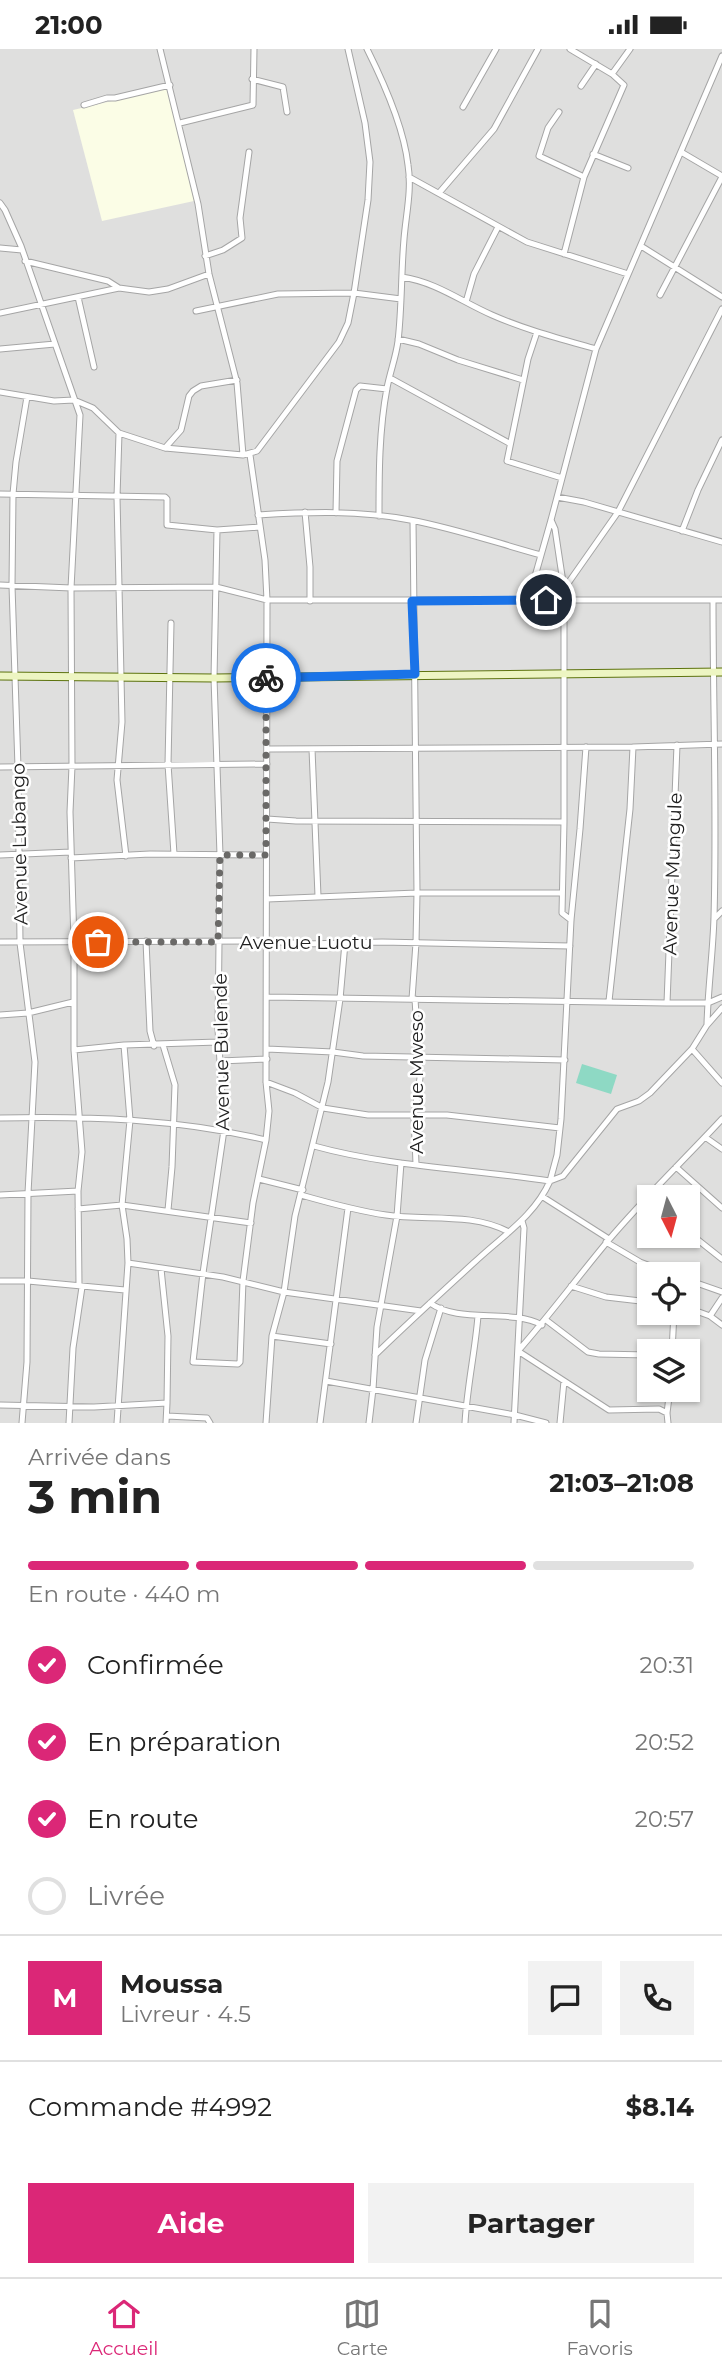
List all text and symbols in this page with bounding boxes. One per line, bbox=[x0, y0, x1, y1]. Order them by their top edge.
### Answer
text: 21:00 bbox=[35, 9, 103, 41]
pin bbox=[516, 570, 576, 630]
icon: home bbox=[527, 581, 565, 619]
courier bbox=[231, 643, 301, 713]
icon: bike bbox=[247, 659, 285, 697]
street label: Avenue Lubango bbox=[7, 763, 32, 925]
street label: Avenue Mungule bbox=[658, 792, 687, 956]
pin bbox=[68, 912, 128, 972]
icon: bag bbox=[79, 923, 117, 961]
street label: Avenue Luotu bbox=[240, 931, 372, 954]
street label: Avenue Bulende bbox=[209, 973, 234, 1131]
street label: Avenue Mweso bbox=[405, 1010, 428, 1154]
north arrow bbox=[637, 1185, 700, 1248]
map controls bbox=[637, 1185, 700, 1402]
button: locate bbox=[637, 1262, 700, 1325]
button: layers bbox=[637, 1339, 700, 1402]
text: Arrivée dans bbox=[28, 1443, 171, 1471]
text: 21:03–21:08 bbox=[549, 1467, 694, 1499]
text: 3 min bbox=[28, 1468, 162, 1525]
text: En route · 440 m bbox=[28, 1580, 220, 1608]
icon: check bbox=[28, 1646, 66, 1684]
text: Confirmée bbox=[87, 1649, 224, 1681]
text: 20:31 bbox=[640, 1651, 694, 1679]
icon: check bbox=[28, 1723, 66, 1761]
text: En préparation bbox=[87, 1726, 281, 1758]
text: 20:52 bbox=[635, 1728, 694, 1756]
icon: check bbox=[28, 1800, 66, 1838]
text: En route bbox=[87, 1803, 198, 1835]
text: 20:57 bbox=[635, 1805, 694, 1833]
text: Livrée bbox=[87, 1880, 165, 1912]
button: chat bbox=[528, 1961, 602, 2035]
button: phone bbox=[620, 1961, 694, 2035]
text: Moussa bbox=[120, 1968, 223, 2000]
text: M bbox=[53, 1982, 77, 2014]
text: Livreur · 4.5 bbox=[120, 2000, 251, 2028]
text: Commande #4992 bbox=[28, 2091, 272, 2123]
text: $8.14 bbox=[625, 2091, 694, 2123]
button: Aide bbox=[28, 2183, 354, 2263]
button: Partager bbox=[368, 2183, 694, 2263]
tab: Accueil bbox=[89, 2295, 158, 2360]
tab: Carte bbox=[337, 2295, 388, 2360]
tab: Favoris bbox=[566, 2295, 633, 2360]

